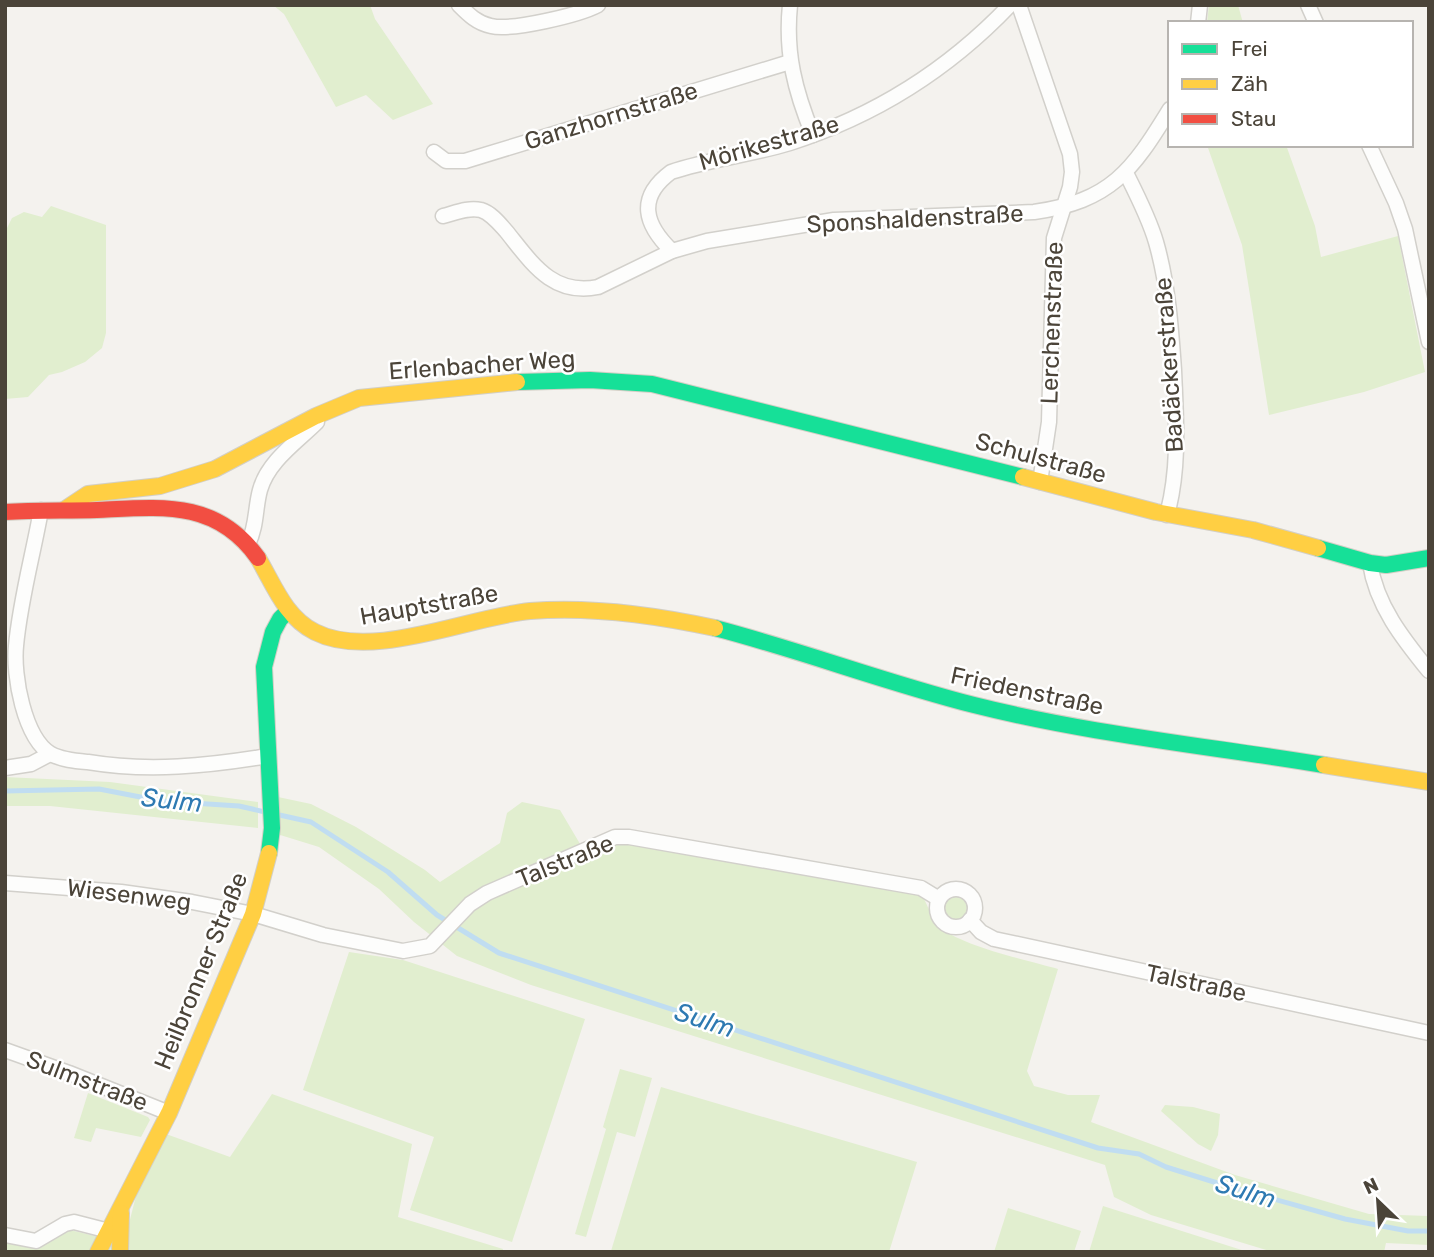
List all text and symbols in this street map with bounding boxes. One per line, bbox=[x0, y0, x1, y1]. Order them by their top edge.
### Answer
legend bbox=[1168, 21, 1413, 147]
text: Frei bbox=[1231, 36, 1268, 61]
text: Zäh bbox=[1231, 71, 1268, 96]
street label: Ganzhornstraße bbox=[521, 76, 701, 156]
text: Stau bbox=[1231, 106, 1277, 131]
street label: Mörikestraße bbox=[696, 110, 842, 176]
street label: Sponshaldenstraße bbox=[806, 199, 1024, 239]
street label: Lerchenstraße bbox=[1035, 241, 1069, 405]
street label: Badäckerstraße bbox=[1149, 276, 1189, 454]
street label: Erlenbacher Weg bbox=[388, 345, 576, 385]
street label: Schulstraße bbox=[972, 427, 1110, 489]
street label: Hauptstraße bbox=[358, 579, 500, 631]
street label: Friedenstraße bbox=[948, 661, 1106, 721]
water label: Sulm bbox=[140, 782, 204, 819]
street label: Talstraße bbox=[512, 829, 618, 893]
street label: Heilbronner Straße bbox=[149, 868, 253, 1074]
street label: Wiesenweg bbox=[65, 873, 193, 917]
street label: Talstraße bbox=[1143, 959, 1249, 1007]
water label: Sulm bbox=[671, 996, 739, 1045]
street label: Sulmstraße bbox=[22, 1045, 152, 1117]
north arrow bbox=[1343, 1166, 1413, 1236]
water label: Sulm bbox=[1212, 1168, 1280, 1215]
text: N bbox=[1360, 1173, 1382, 1199]

